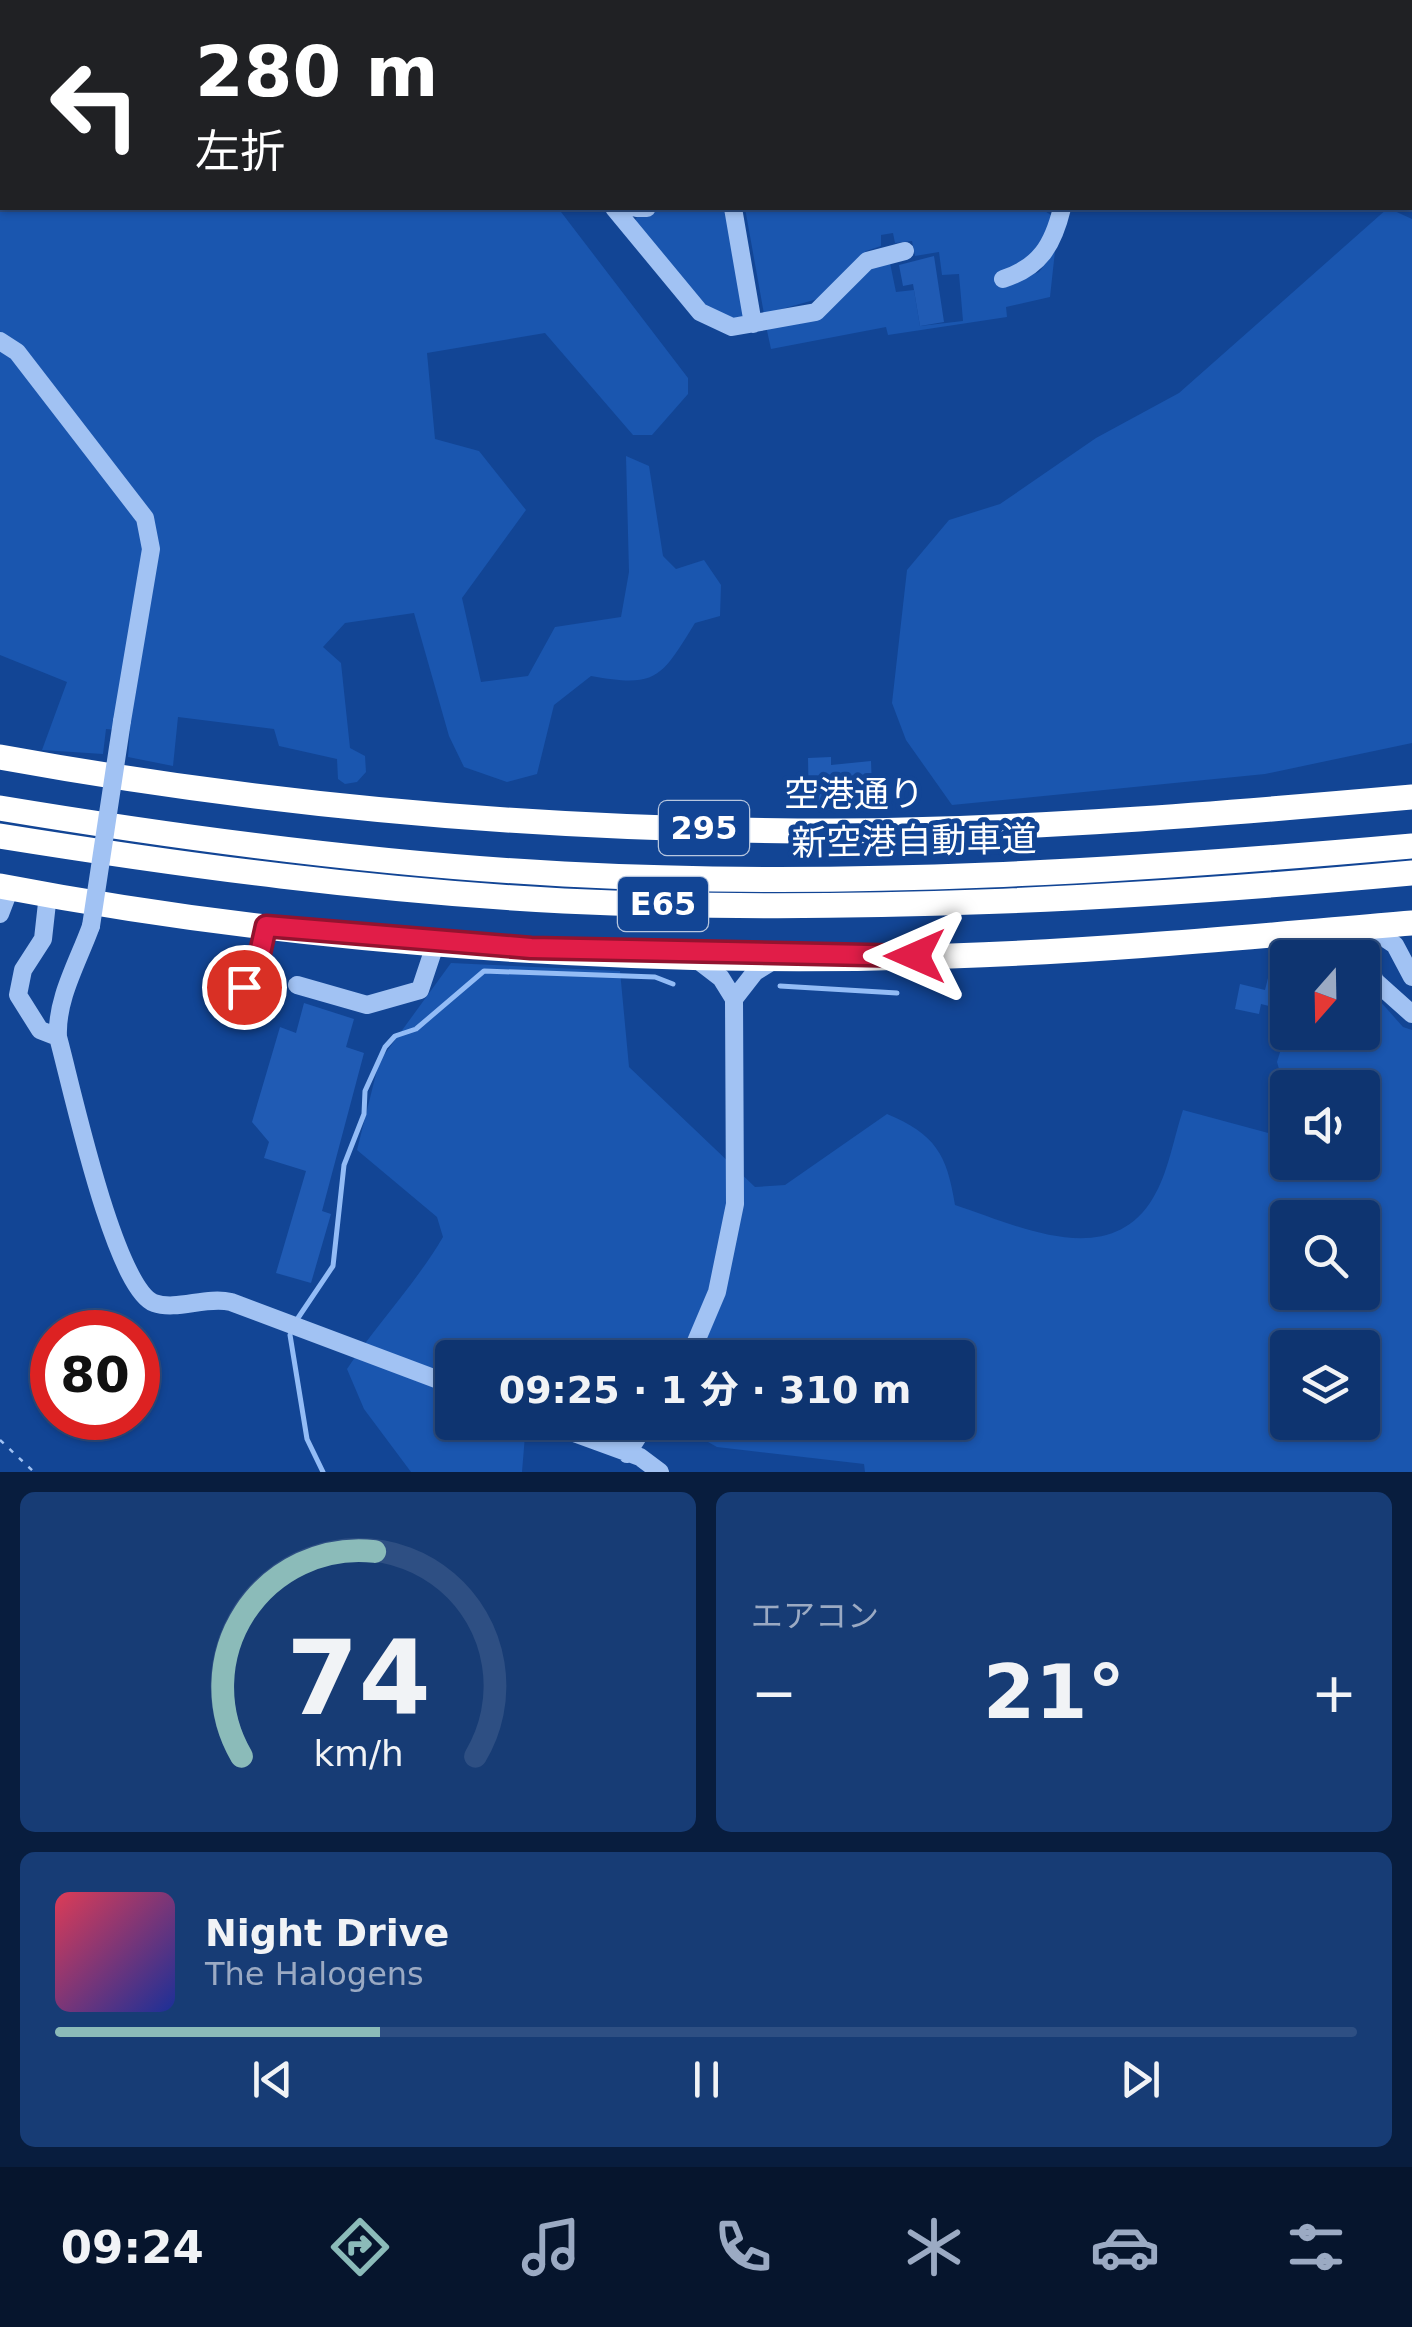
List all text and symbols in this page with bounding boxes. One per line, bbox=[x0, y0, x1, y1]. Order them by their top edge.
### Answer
text: 280 m bbox=[195, 31, 438, 113]
icon: left bbox=[30, 40, 160, 170]
text: 左折 bbox=[195, 125, 285, 178]
street label: 空港通り bbox=[784, 774, 924, 814]
road number: 295 bbox=[659, 801, 749, 855]
street label: 新空港自動車道 bbox=[791, 819, 1037, 863]
road number: E65 bbox=[618, 877, 708, 931]
position arrow bbox=[863, 904, 967, 1008]
north arrow bbox=[1270, 940, 1380, 1050]
map controls bbox=[1270, 940, 1380, 1440]
pin bbox=[202, 945, 287, 1030]
icon: arrive bbox=[217, 960, 272, 1015]
button: sound bbox=[1270, 1070, 1380, 1180]
button: search bbox=[1270, 1200, 1380, 1310]
speed limit sign: 80 bbox=[30, 1310, 160, 1440]
button: layers bbox=[1270, 1330, 1380, 1440]
text: 09:25 · 1 分 · 310 m bbox=[499, 1368, 911, 1412]
text: エアコン bbox=[751, 1597, 879, 1635]
text: 74 bbox=[286, 1617, 430, 1739]
text: 21° bbox=[983, 1648, 1125, 1736]
text: − bbox=[751, 1661, 797, 1725]
text: + bbox=[1311, 1661, 1357, 1725]
text: km/h bbox=[313, 1733, 403, 1774]
text: Night Drive bbox=[205, 1911, 449, 1955]
text: The Halogens bbox=[205, 1955, 424, 1993]
icon: previous bbox=[245, 2052, 300, 2107]
icon: pause bbox=[679, 2052, 734, 2107]
icon: next bbox=[1113, 2052, 1168, 2107]
icon: directions bbox=[325, 2212, 395, 2282]
icon: music bbox=[516, 2212, 586, 2282]
icon: phone bbox=[708, 2212, 778, 2282]
icon: climate bbox=[899, 2212, 969, 2282]
icon: car bbox=[1090, 2212, 1160, 2282]
icon: filters bbox=[1281, 2212, 1351, 2282]
text: 09:24 bbox=[61, 2221, 204, 2274]

